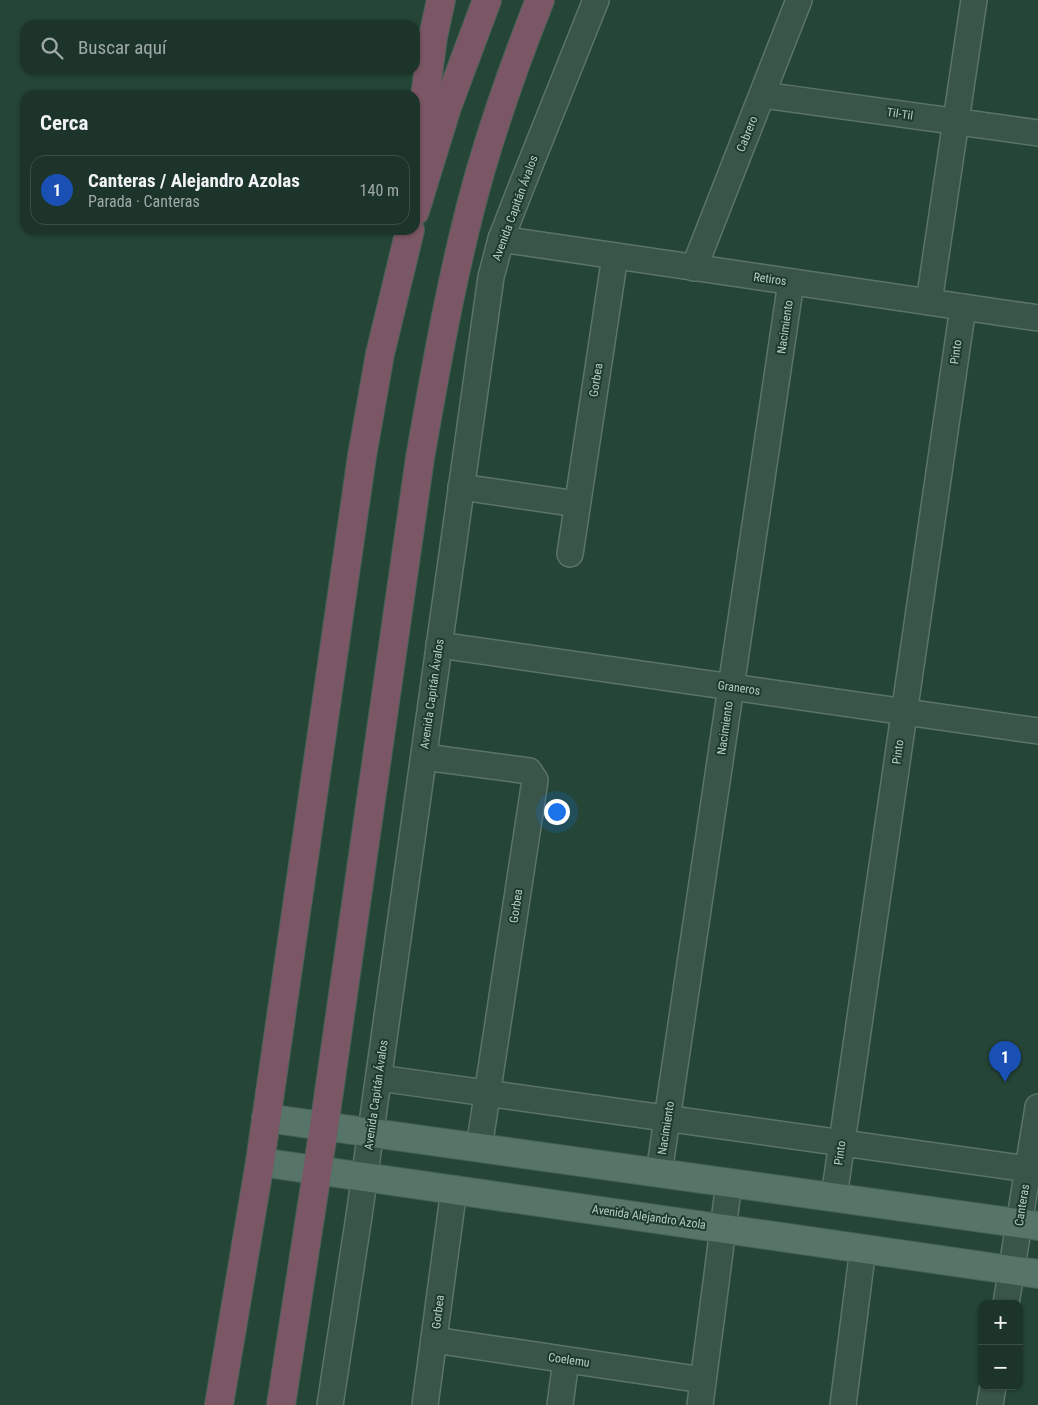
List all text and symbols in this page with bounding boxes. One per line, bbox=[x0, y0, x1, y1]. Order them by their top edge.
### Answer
search box bbox=[20, 20, 420, 75]
icon: search bbox=[38, 34, 66, 62]
text: Buscar aquí bbox=[78, 36, 167, 59]
street label: Til-Til bbox=[886, 105, 914, 123]
text: Cerca bbox=[40, 111, 88, 135]
street label: Cabrero bbox=[734, 114, 760, 154]
street label: Avenida Capitán Ávalos bbox=[488, 153, 541, 263]
text: Canteras / Alejandro Azolas bbox=[88, 169, 300, 192]
text: 1 bbox=[53, 181, 61, 200]
text: 140 m bbox=[360, 181, 399, 200]
text: Parada · Canteras bbox=[88, 192, 200, 211]
street label: Retiros bbox=[753, 270, 787, 288]
street label: Nacimiento bbox=[774, 299, 796, 355]
street label: Pinto bbox=[947, 339, 965, 365]
street label: Gorbea bbox=[586, 362, 606, 398]
street label: Avenida Capitán Ávalos bbox=[416, 638, 447, 750]
street label: Graneros bbox=[717, 678, 761, 698]
street label: Nacimiento bbox=[714, 700, 736, 756]
street label: Pinto bbox=[889, 739, 907, 765]
your location bbox=[544, 799, 570, 825]
street label: Gorbea bbox=[507, 888, 525, 924]
street label: Avenida Capitán Ávalos bbox=[360, 1039, 391, 1151]
pin: 1 bbox=[989, 1041, 1021, 1082]
street label: Nacimiento bbox=[655, 1100, 677, 1156]
street label: Pinto bbox=[831, 1140, 849, 1166]
street label: Canteras bbox=[1012, 1183, 1032, 1227]
street label: Avenida Alejandro Azola bbox=[591, 1202, 707, 1232]
street label: Gorbea bbox=[429, 1294, 447, 1330]
map controls bbox=[978, 1300, 1023, 1390]
button: + bbox=[978, 1300, 1023, 1345]
button: − bbox=[978, 1345, 1023, 1390]
street label: Coelemu bbox=[547, 1350, 591, 1370]

